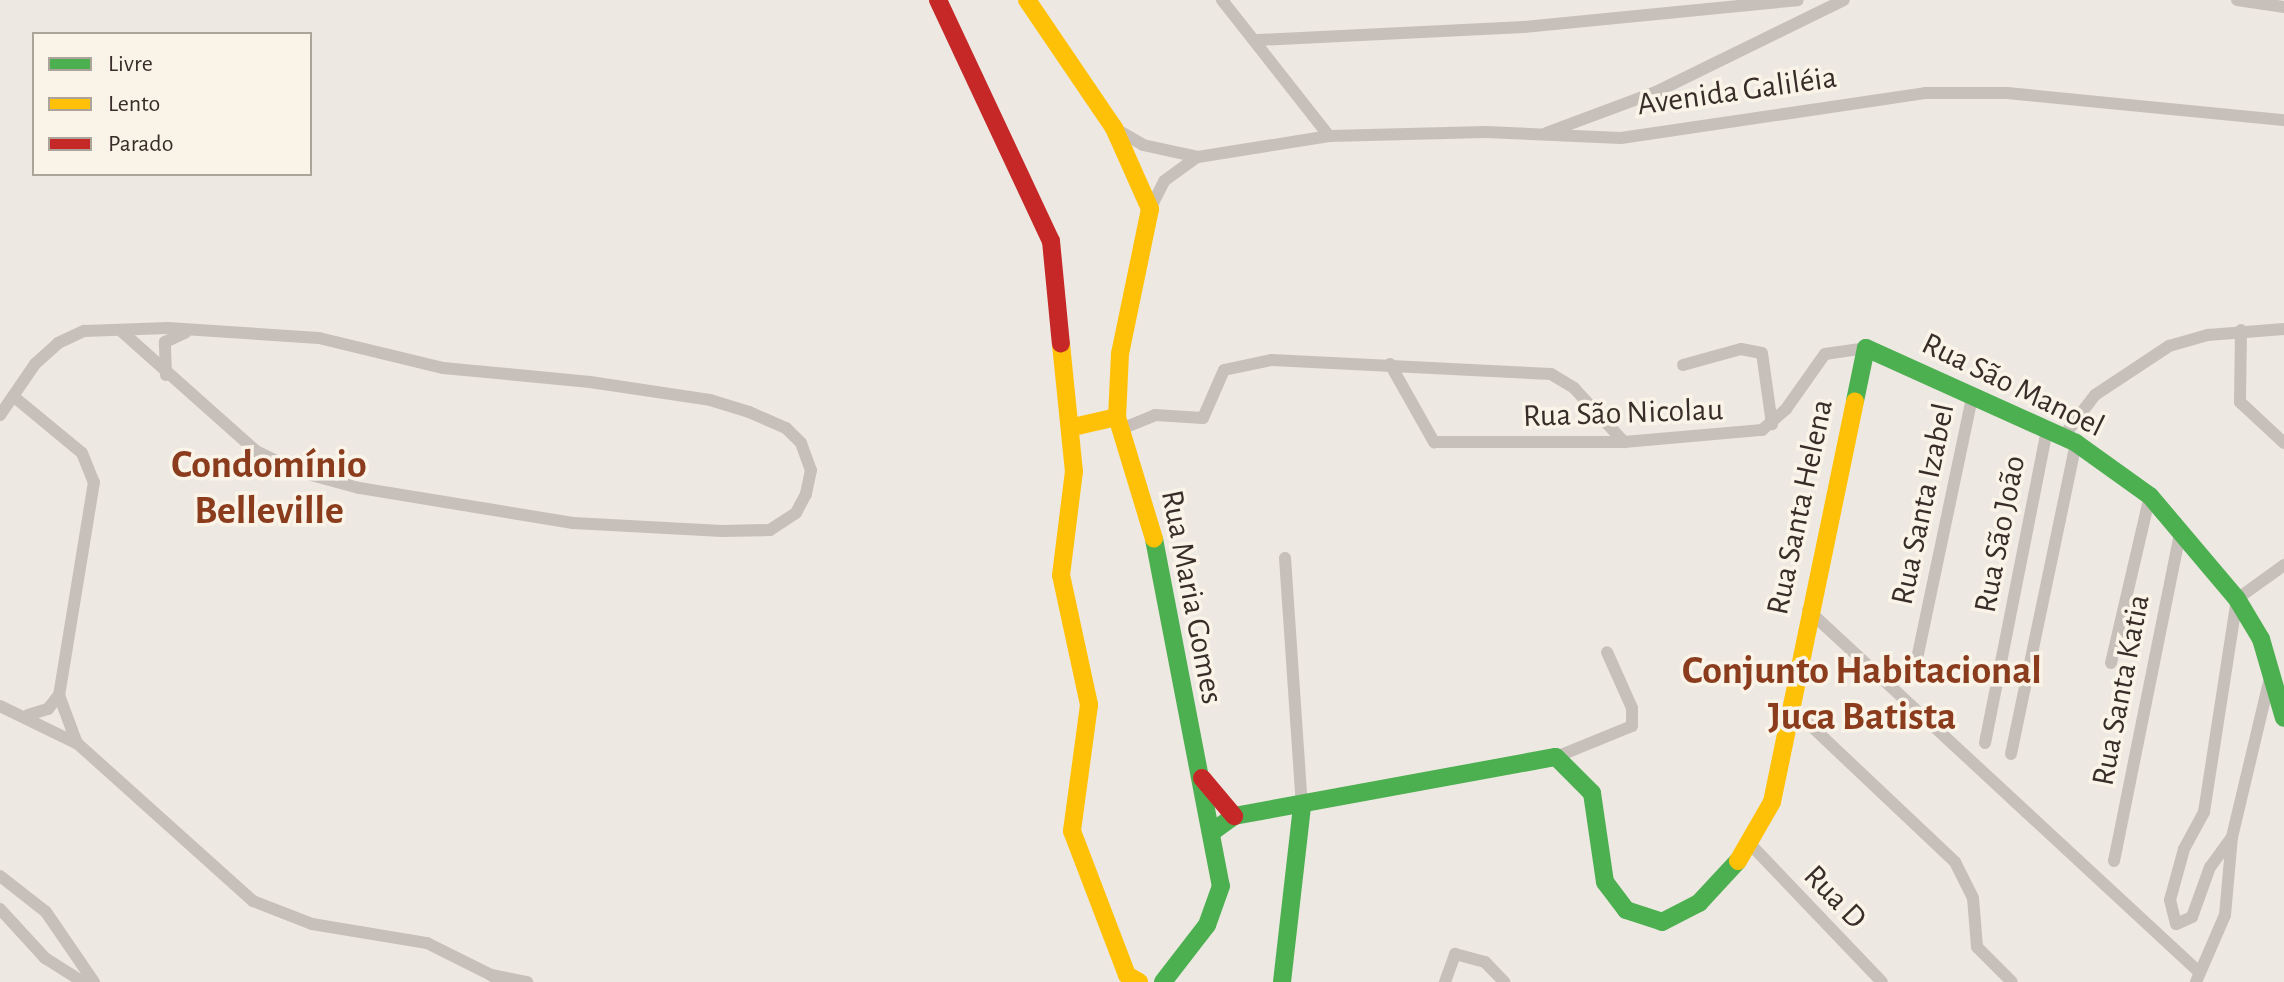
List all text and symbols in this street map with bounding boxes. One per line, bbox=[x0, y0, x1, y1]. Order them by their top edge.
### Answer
legend bbox=[32, 32, 312, 176]
text: Livre bbox=[108, 52, 153, 76]
street label: Avenida Galiléia bbox=[1635, 58, 1839, 124]
text: Lento bbox=[108, 92, 160, 116]
text: Parado bbox=[108, 132, 174, 156]
street label: Rua São Manoel bbox=[1916, 324, 2110, 446]
street label: Rua São Nicolau bbox=[1522, 390, 1724, 436]
street label: Rua Santa Helena bbox=[1758, 396, 1842, 618]
street label: Rua Santa Izabel bbox=[1883, 400, 1963, 608]
district label: Condomínio Belleville bbox=[171, 441, 367, 535]
street label: Rua São João bbox=[1966, 452, 2034, 616]
street label: Rua Maria Gomes bbox=[1152, 487, 1232, 707]
street label: Rua Santa Katia bbox=[2084, 591, 2158, 789]
district label: Conjunto Habitacional Juca Batista bbox=[1682, 647, 2042, 741]
street label: Rua D bbox=[1795, 857, 1875, 937]

